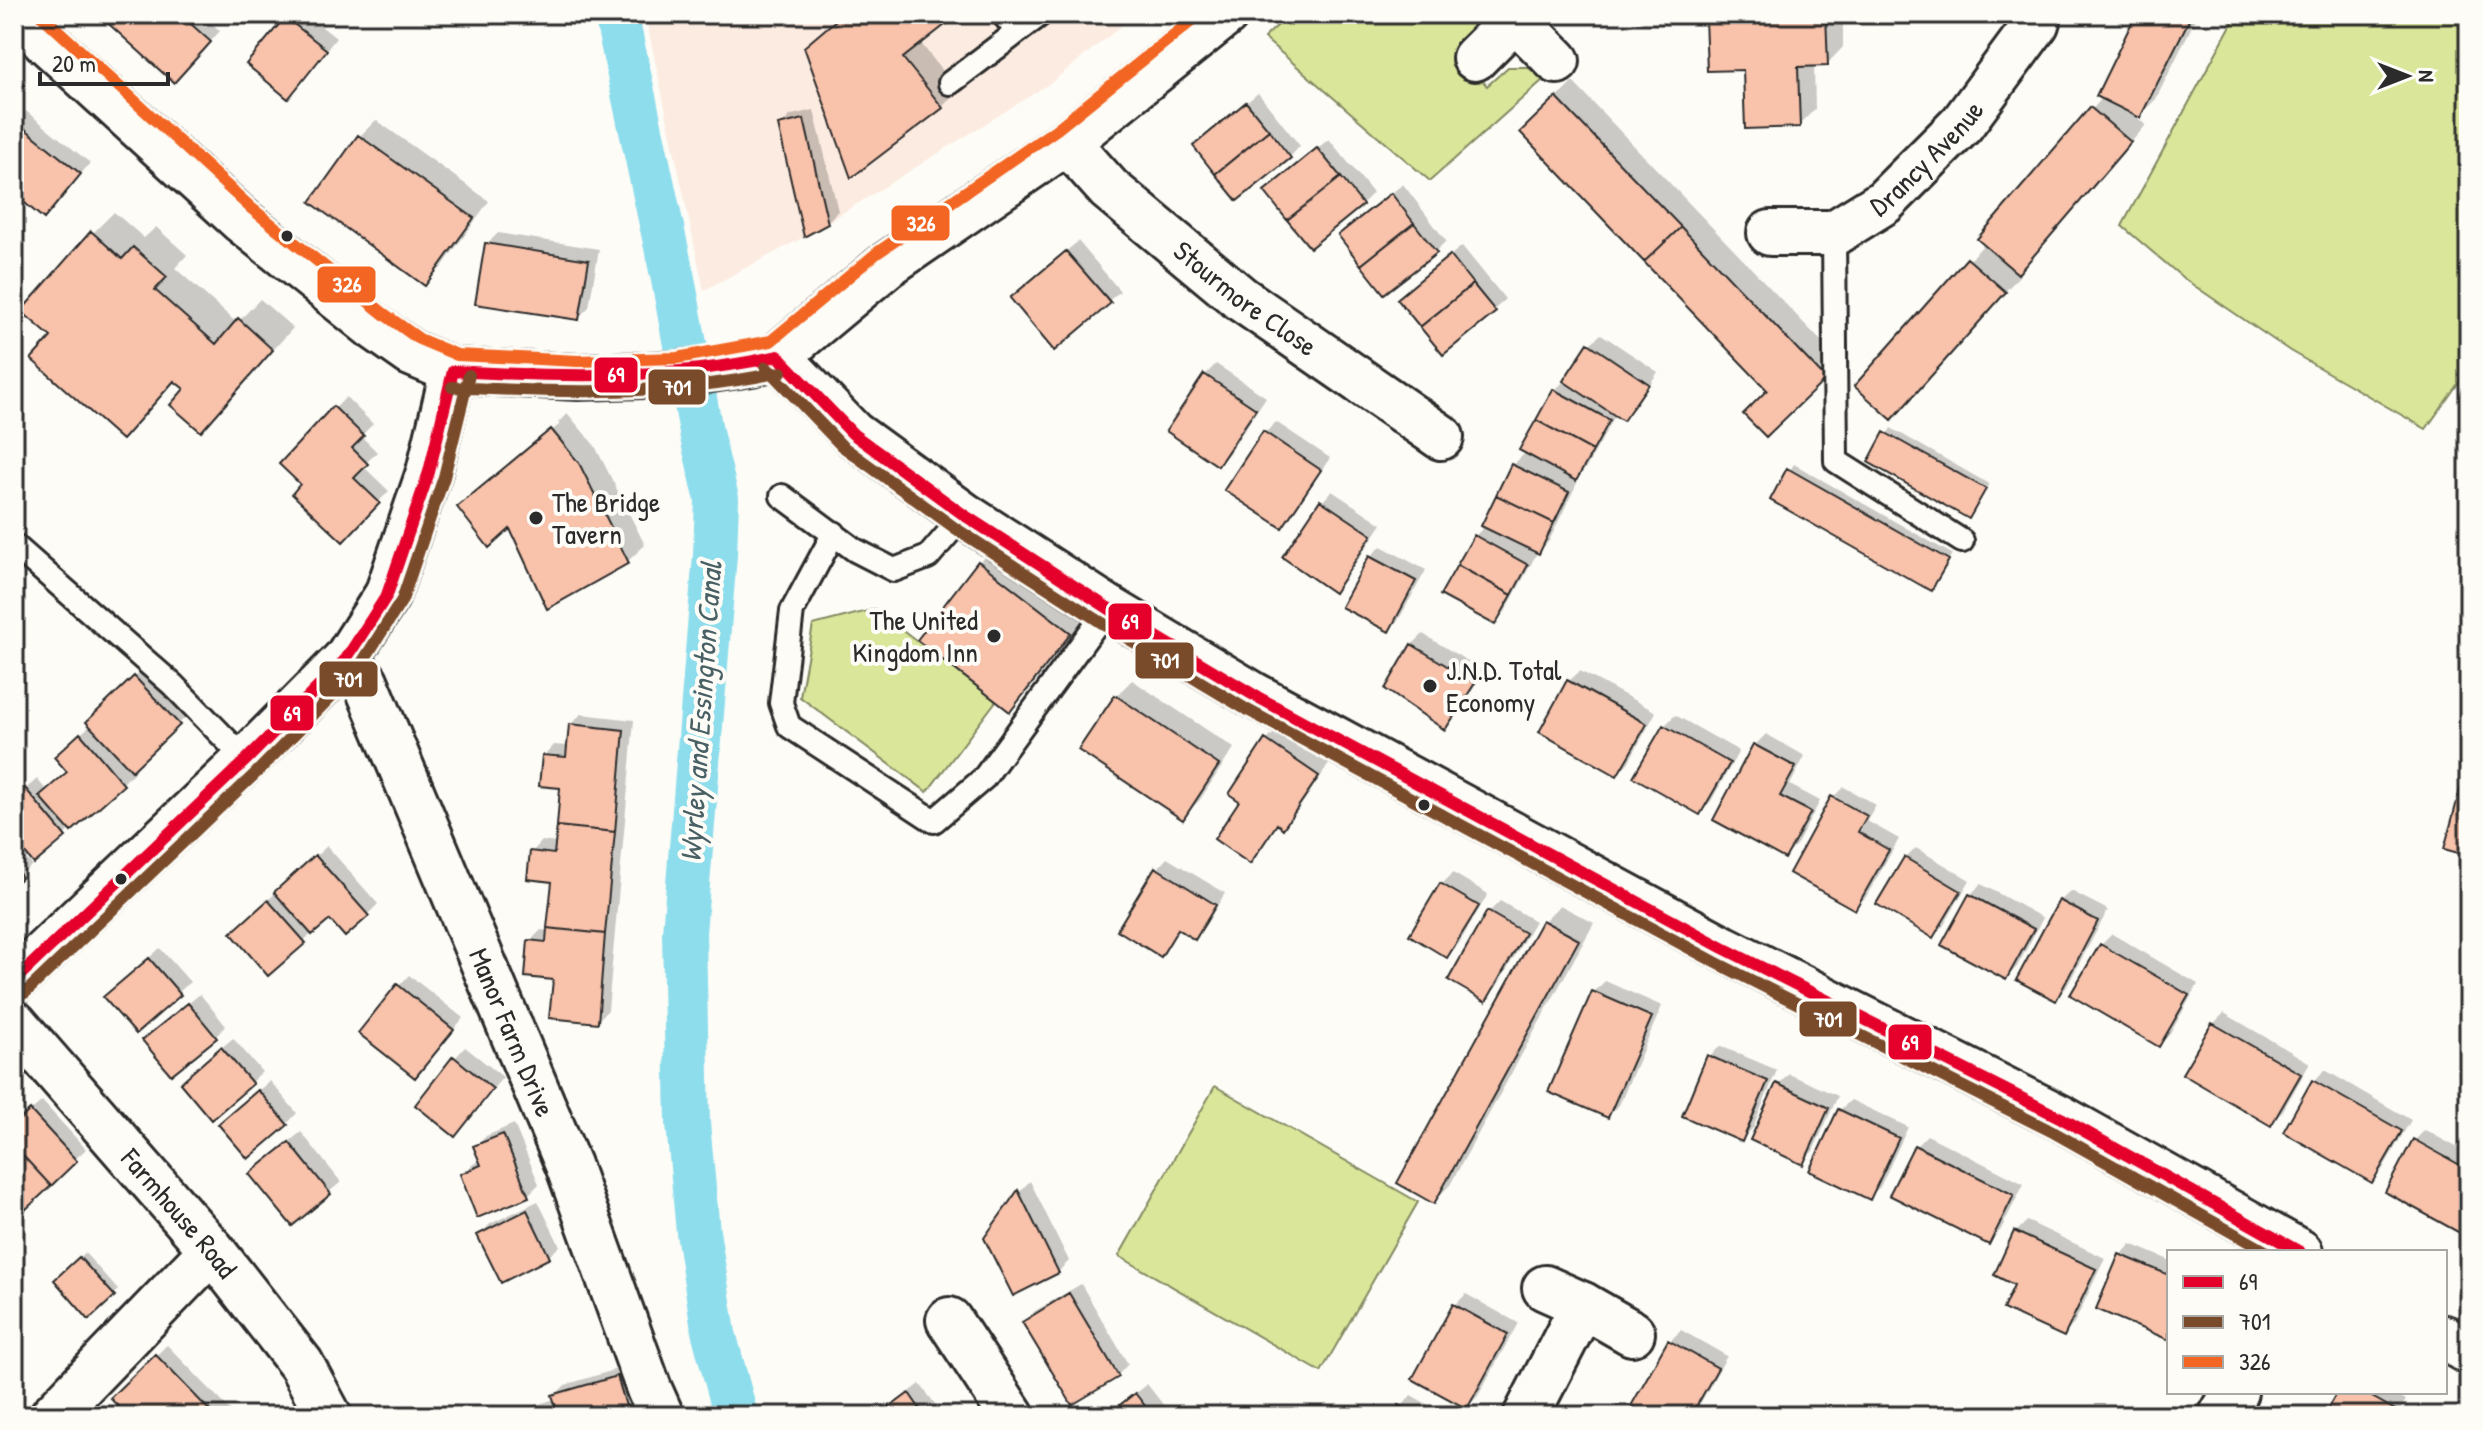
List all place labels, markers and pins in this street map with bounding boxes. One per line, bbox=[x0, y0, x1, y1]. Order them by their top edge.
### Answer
unlabelled marker bbox=[279, 228, 295, 244]
place label: The Bridge Tavern bbox=[552, 483, 660, 553]
marker: The Bridge Tavern bbox=[527, 509, 545, 527]
place label: The United Kingdom Inn bbox=[852, 601, 978, 671]
marker: The United Kingdom Inn bbox=[985, 627, 1003, 645]
place label: J.N.D. Total Economy bbox=[1446, 651, 1562, 721]
marker: J.N.D. Total Economy bbox=[1421, 677, 1439, 695]
unlabelled marker bbox=[1416, 797, 1432, 813]
unlabelled marker bbox=[113, 871, 129, 887]

